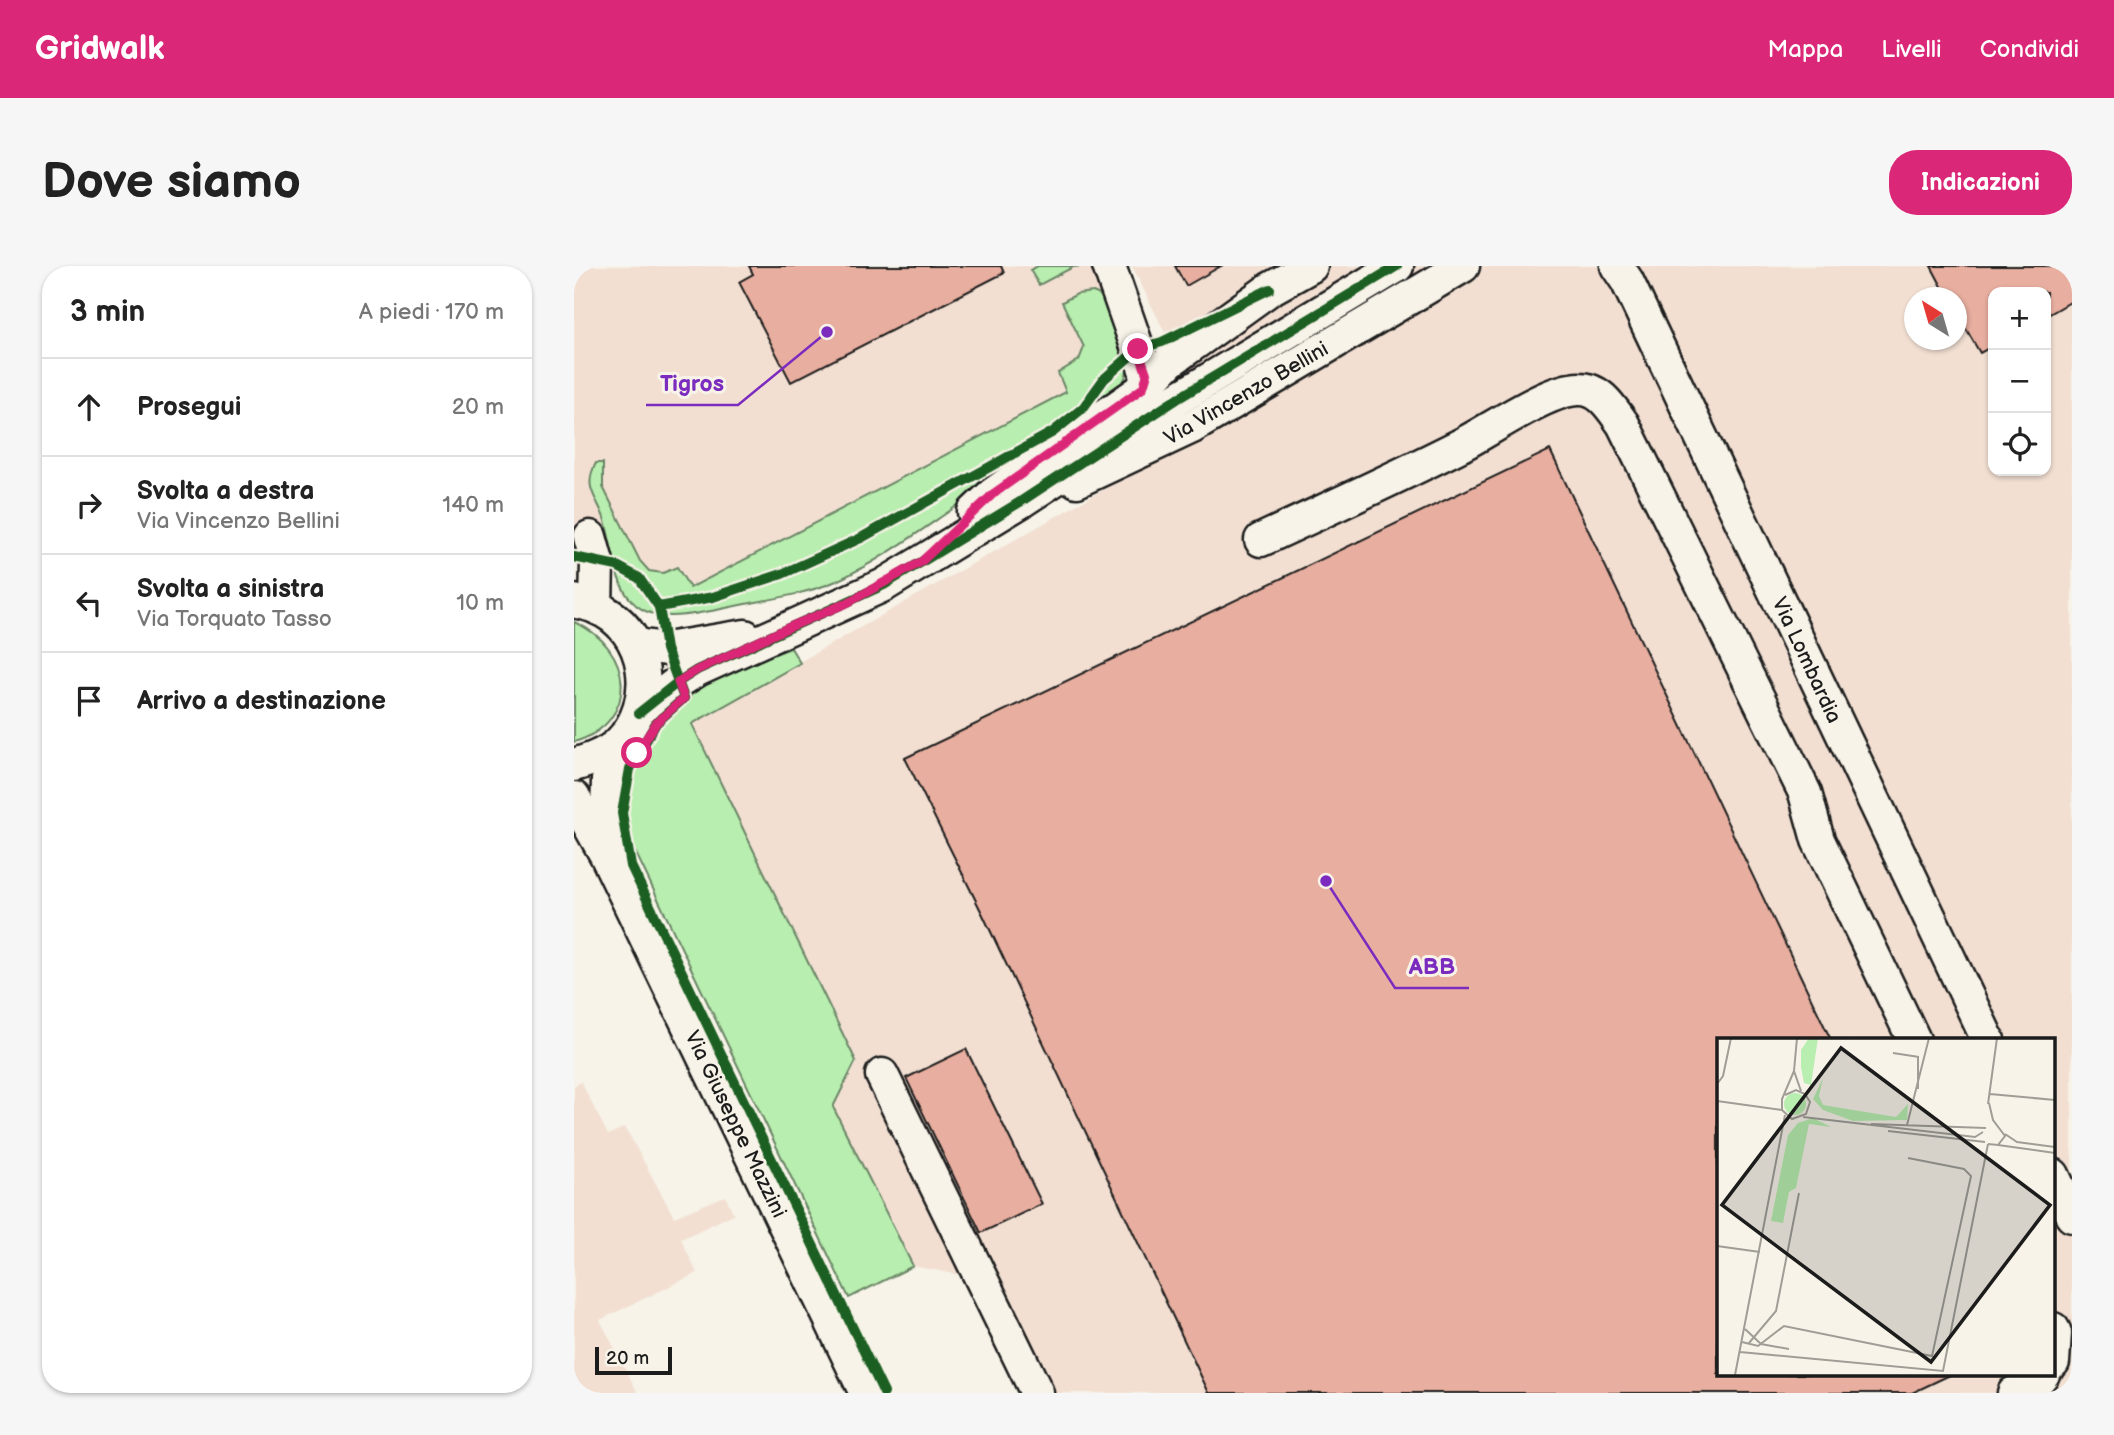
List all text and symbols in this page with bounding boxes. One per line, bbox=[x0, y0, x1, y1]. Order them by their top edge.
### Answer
text: Gridwalk bbox=[35, 29, 165, 69]
text: Mappa bbox=[1768, 35, 1843, 64]
text: Livelli bbox=[1881, 35, 1942, 64]
text: Condividi bbox=[1980, 35, 2079, 64]
button: Indicazioni bbox=[1889, 150, 2072, 215]
text: Dove siamo bbox=[42, 153, 301, 212]
north arrow bbox=[1904, 287, 1967, 350]
map controls bbox=[1988, 287, 2051, 476]
button: + bbox=[1988, 287, 2051, 350]
text: 3 min bbox=[70, 294, 145, 330]
text: A piedi · 170 m bbox=[359, 298, 504, 326]
route end bbox=[1122, 333, 1153, 364]
street label: Via Vincenzo Bellini bbox=[1160, 336, 1333, 451]
button: − bbox=[1988, 350, 2051, 413]
callout: Tigros bbox=[646, 361, 738, 405]
text: Tigros bbox=[660, 370, 724, 398]
icon: ahead bbox=[70, 388, 108, 426]
text: Prosegui bbox=[137, 392, 241, 423]
text: 20 m bbox=[452, 393, 504, 421]
button: locate bbox=[1988, 413, 2051, 476]
text: Svolta a destra bbox=[137, 476, 314, 507]
icon: right bbox=[70, 486, 108, 524]
text: 140 m bbox=[442, 491, 504, 519]
text: Via Vincenzo Bellini bbox=[137, 507, 340, 535]
text: Svolta a sinistra bbox=[137, 574, 324, 605]
icon: left bbox=[70, 584, 108, 622]
text: 10 m bbox=[456, 589, 504, 617]
street label: Via Lombardia bbox=[1766, 593, 1847, 727]
text: Via Torquato Tasso bbox=[137, 605, 332, 633]
icon: arrive bbox=[70, 682, 108, 720]
text: Arrivo a destinazione bbox=[137, 686, 386, 717]
route start bbox=[621, 737, 652, 768]
callout: ABB bbox=[1395, 944, 1469, 988]
text: ABB bbox=[1408, 953, 1455, 981]
street label: Via Giuseppe Mazzini bbox=[679, 1027, 792, 1222]
inset map bbox=[1717, 1038, 2054, 1376]
scale bar bbox=[595, 1344, 672, 1376]
text: 20 m bbox=[606, 1347, 649, 1370]

